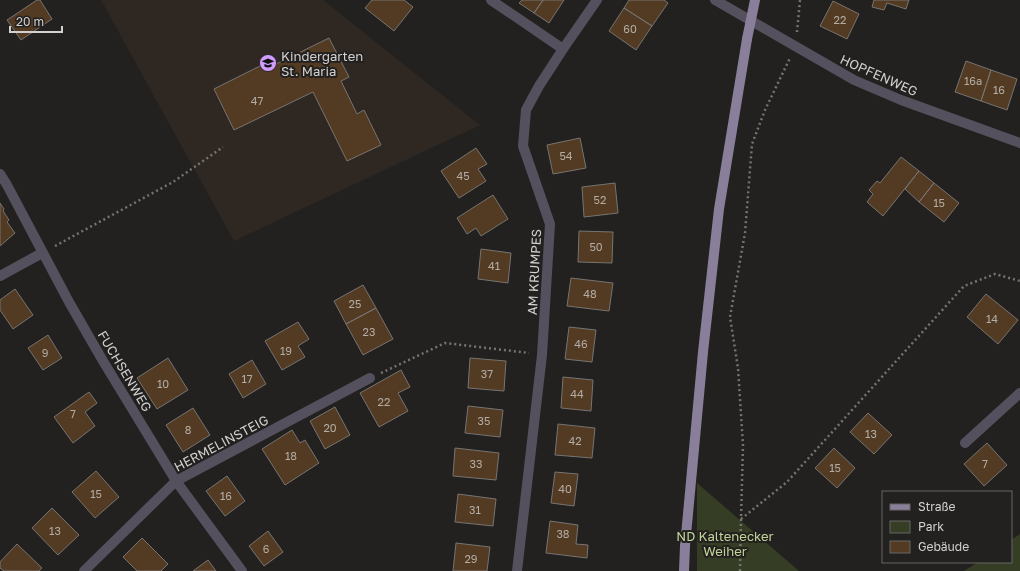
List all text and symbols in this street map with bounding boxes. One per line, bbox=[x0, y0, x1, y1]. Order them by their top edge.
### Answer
scale bar bbox=[10, 8, 62, 34]
house number: 22 bbox=[834, 13, 846, 26]
text: 20 m bbox=[16, 14, 44, 29]
house number: 60 bbox=[623, 22, 637, 35]
place label: Kindergarten St. Maria bbox=[281, 48, 363, 79]
street label: HOPFENWEG bbox=[838, 51, 920, 99]
school or university icon: Kindergarten St. Maria bbox=[258, 53, 278, 73]
house number: 16a bbox=[964, 74, 982, 87]
house number: 16 bbox=[993, 83, 1005, 96]
house number: 47 bbox=[251, 94, 263, 107]
house number: 54 bbox=[559, 149, 573, 162]
house number: 45 bbox=[456, 169, 470, 182]
house number: 52 bbox=[594, 193, 606, 206]
house number: 15 bbox=[933, 196, 945, 209]
street label: AM KRUMPES bbox=[524, 229, 544, 315]
house number: 50 bbox=[589, 240, 603, 253]
house number: 41 bbox=[488, 259, 500, 272]
house number: 48 bbox=[583, 287, 597, 300]
house number: 25 bbox=[349, 297, 361, 310]
house number: 14 bbox=[986, 312, 998, 325]
house number: 23 bbox=[363, 325, 375, 338]
street label: FUCHSENWEG bbox=[95, 328, 155, 414]
house number: 46 bbox=[574, 337, 588, 350]
house number: 19 bbox=[280, 344, 292, 357]
house number: 9 bbox=[42, 346, 48, 359]
house number: 37 bbox=[481, 367, 493, 380]
house number: 17 bbox=[241, 372, 253, 385]
house number: 10 bbox=[157, 377, 169, 390]
house number: 44 bbox=[570, 387, 584, 400]
house number: 22 bbox=[378, 395, 390, 408]
house number: 7 bbox=[70, 407, 76, 420]
street label: HERMELINSTEIG bbox=[171, 411, 271, 475]
house number: 35 bbox=[478, 414, 490, 427]
house number: 20 bbox=[323, 421, 337, 434]
house number: 8 bbox=[185, 423, 192, 436]
house number: 13 bbox=[865, 427, 877, 440]
house number: 42 bbox=[568, 434, 582, 447]
house number: 18 bbox=[285, 449, 297, 462]
house number: 33 bbox=[470, 457, 482, 470]
house number: 7 bbox=[982, 457, 988, 470]
house number: 15 bbox=[829, 461, 841, 474]
house number: 40 bbox=[558, 482, 572, 495]
house number: 15 bbox=[90, 487, 102, 500]
house number: 16 bbox=[220, 489, 232, 502]
legend bbox=[882, 491, 1012, 563]
text: Straße bbox=[918, 499, 956, 514]
house number: 31 bbox=[469, 503, 481, 516]
text: Park bbox=[918, 519, 944, 534]
house number: 13 bbox=[49, 524, 61, 537]
house number: 38 bbox=[556, 527, 570, 540]
park label: ND Kaltenecker Weiher bbox=[676, 528, 774, 559]
text: Gebäude bbox=[918, 539, 969, 554]
house number: 6 bbox=[263, 542, 270, 555]
house number: 29 bbox=[464, 552, 478, 565]

